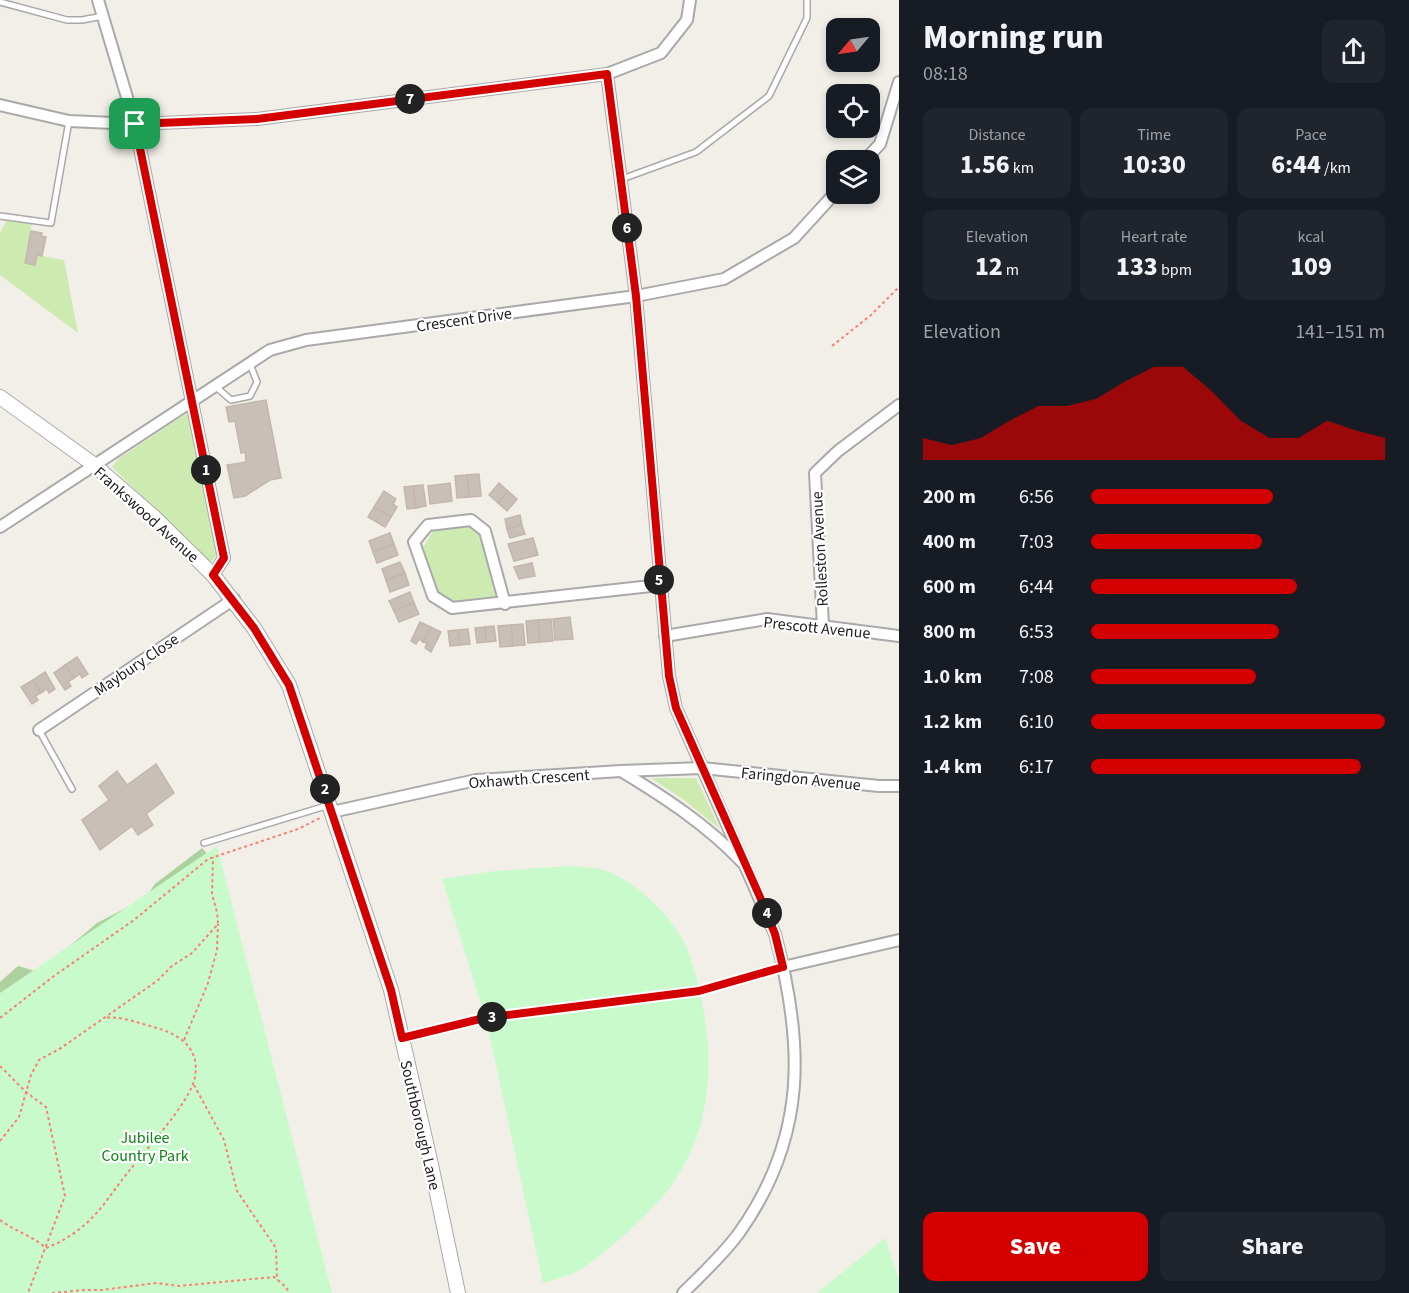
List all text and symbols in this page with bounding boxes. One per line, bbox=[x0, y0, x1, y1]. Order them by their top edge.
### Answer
text: Morning run bbox=[923, 14, 1103, 61]
north arrow bbox=[826, 18, 880, 72]
map controls bbox=[826, 18, 880, 204]
button: share bbox=[1322, 20, 1385, 83]
text: 08:18 bbox=[923, 60, 968, 88]
pin: 7 bbox=[395, 84, 425, 114]
button: locate bbox=[826, 84, 880, 138]
text: 7 bbox=[406, 88, 414, 110]
pin bbox=[109, 98, 160, 149]
icon: arrive bbox=[118, 107, 151, 140]
text: Distance bbox=[969, 124, 1025, 146]
text: Time bbox=[1137, 124, 1171, 146]
text: Pace bbox=[1295, 124, 1327, 146]
text: 1.56 bbox=[960, 146, 1010, 183]
text: 10:30 bbox=[1122, 146, 1186, 183]
text: 6:44 bbox=[1271, 146, 1321, 183]
button: layers bbox=[826, 150, 880, 204]
text: km bbox=[1010, 157, 1034, 179]
text: /km bbox=[1321, 157, 1351, 179]
pin: 6 bbox=[612, 213, 642, 243]
text: 6 bbox=[623, 217, 631, 239]
text: Elevation bbox=[966, 226, 1028, 248]
text: Heart rate bbox=[1121, 226, 1187, 248]
text: kcal bbox=[1298, 226, 1324, 248]
text: 12 bbox=[975, 248, 1003, 285]
text: 133 bbox=[1116, 248, 1158, 285]
text: 109 bbox=[1290, 248, 1332, 285]
text: m bbox=[1003, 259, 1019, 281]
text: bpm bbox=[1158, 259, 1192, 281]
street label: Crescent Drive bbox=[415, 302, 513, 338]
text: Elevation bbox=[923, 318, 1001, 346]
text: 141–151 m bbox=[1295, 318, 1385, 346]
pin: 1 bbox=[191, 455, 221, 485]
text: 1 bbox=[202, 459, 210, 481]
street label: Frankswood Avenue bbox=[89, 462, 204, 568]
text: 200 m bbox=[923, 483, 976, 511]
text: 6:56 bbox=[1019, 483, 1054, 511]
street label: Rolleston Avenue bbox=[806, 491, 834, 607]
text: 400 m bbox=[923, 528, 976, 556]
text: 7:03 bbox=[1019, 528, 1054, 556]
pin: 5 bbox=[644, 565, 674, 595]
text: 5 bbox=[655, 569, 663, 591]
text: 600 m bbox=[923, 573, 976, 601]
text: 6:44 bbox=[1019, 573, 1054, 601]
street label: Prescott Avenue bbox=[762, 611, 872, 645]
text: 800 m bbox=[923, 618, 976, 646]
text: 6:53 bbox=[1019, 618, 1054, 646]
street label: Maybury Close bbox=[90, 628, 183, 701]
text: 1.0 km bbox=[923, 663, 982, 691]
text: 7:08 bbox=[1019, 663, 1054, 691]
text: 1.2 km bbox=[923, 708, 982, 736]
text: 6:10 bbox=[1019, 708, 1054, 736]
text: 1.4 km bbox=[923, 753, 982, 781]
text: 6:17 bbox=[1019, 753, 1054, 781]
street label: Faringdon Avenue bbox=[740, 762, 862, 796]
street label: Oxhawth Crescent bbox=[468, 764, 591, 794]
pin: 2 bbox=[310, 774, 340, 804]
text: 2 bbox=[321, 778, 329, 800]
pin: 4 bbox=[752, 898, 782, 928]
text: 4 bbox=[763, 902, 771, 924]
pin: 3 bbox=[477, 1002, 507, 1032]
text: 3 bbox=[488, 1006, 496, 1028]
street label: Southborough Lane bbox=[394, 1058, 446, 1192]
park label: Jubilee Country Park bbox=[101, 1127, 189, 1167]
button: Save bbox=[923, 1212, 1148, 1281]
button: Share bbox=[1160, 1212, 1385, 1281]

